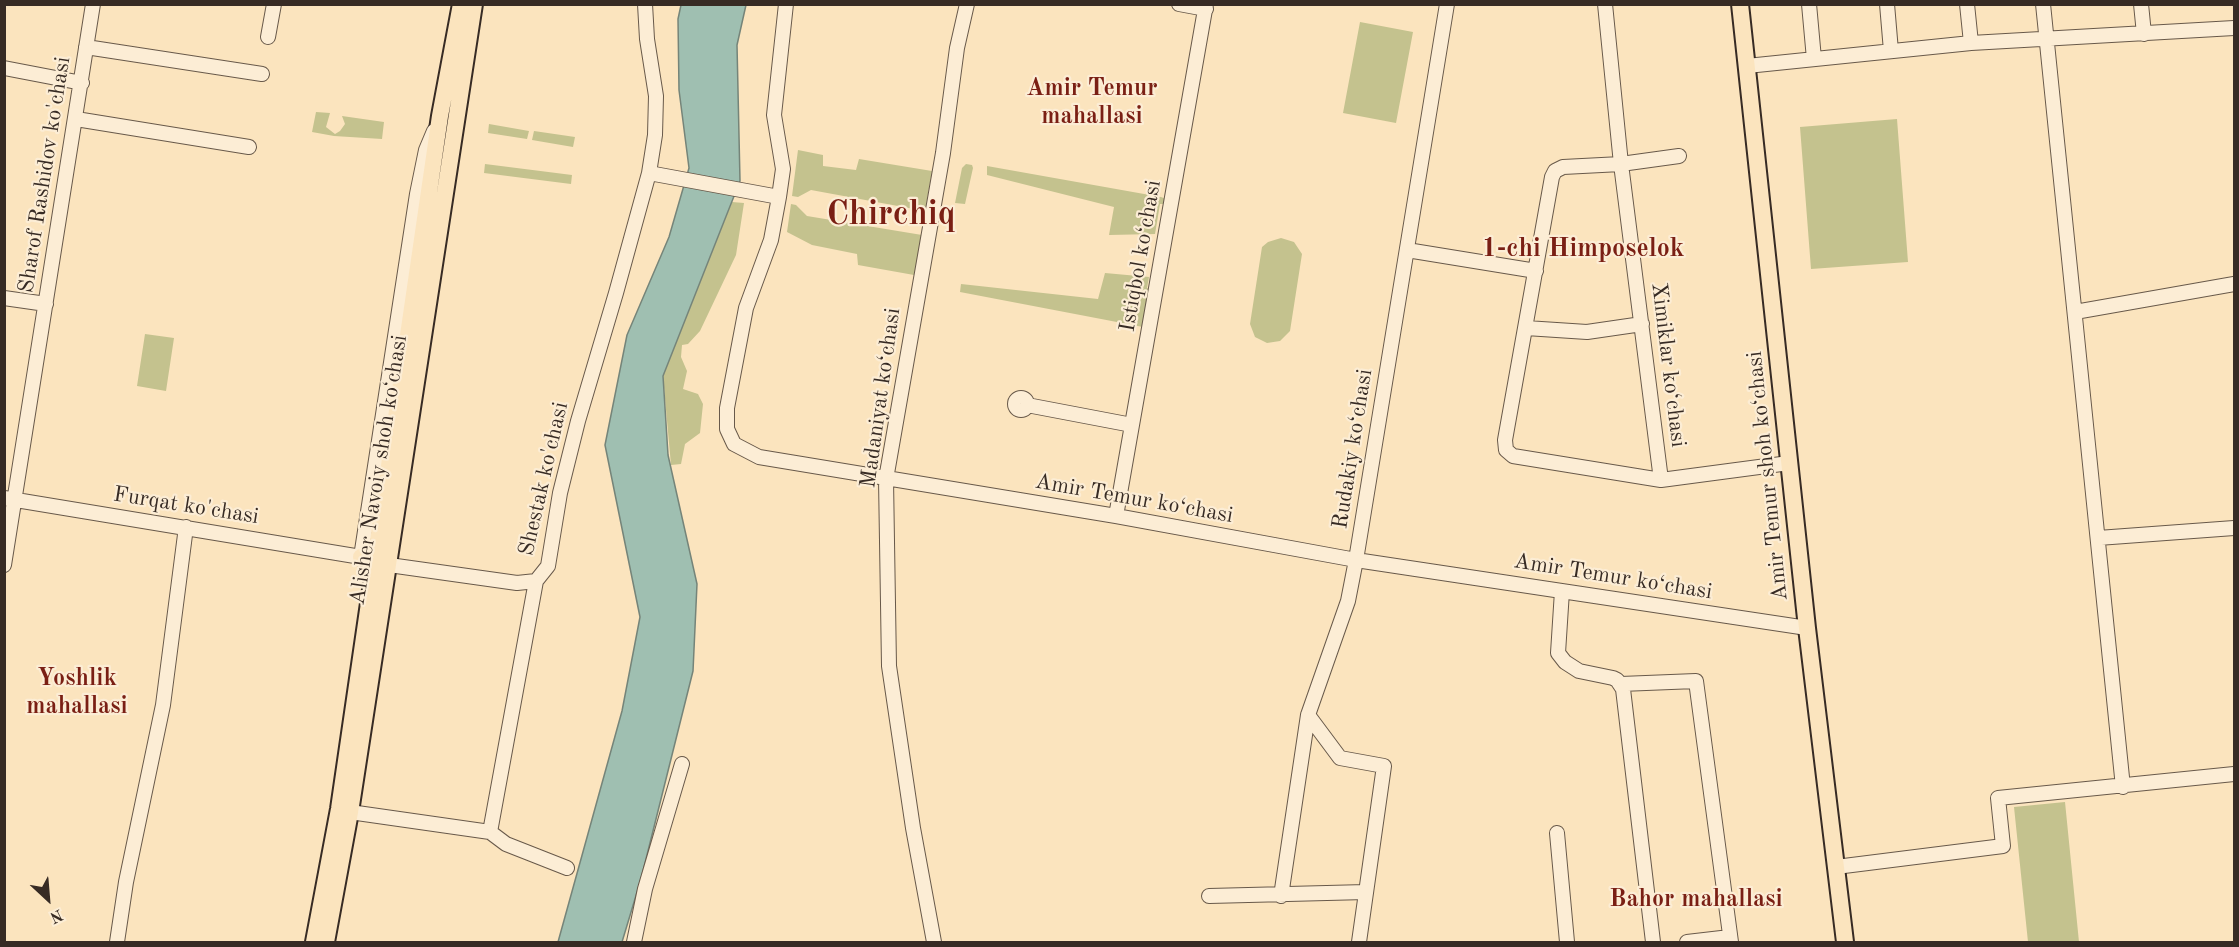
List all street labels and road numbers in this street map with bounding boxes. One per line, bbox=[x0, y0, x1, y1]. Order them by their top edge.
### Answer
street label: Sharof Rashidov ko'chasi bbox=[13, 55, 77, 295]
street label: Istiqbol ko‘chasi bbox=[1115, 178, 1167, 334]
street label: Ximiklar ko‘chasi bbox=[1645, 281, 1691, 449]
street label: Madaniyat ko‘chasi bbox=[855, 306, 907, 490]
street label: Alisher Navoiy shoh koʻchasi bbox=[345, 333, 413, 607]
street label: Amir Temur shoh ko‘chasi bbox=[1742, 350, 1794, 602]
street label: Rudakiy ko‘chasi bbox=[1327, 367, 1379, 531]
street label: Shestak ko'chasi bbox=[513, 400, 575, 558]
street label: Amir Temur ko‘chasi bbox=[1033, 469, 1235, 529]
street label: Furqat ko'chasi bbox=[111, 481, 261, 531]
street label: Amir Temur ko‘chasi bbox=[1512, 548, 1714, 606]

